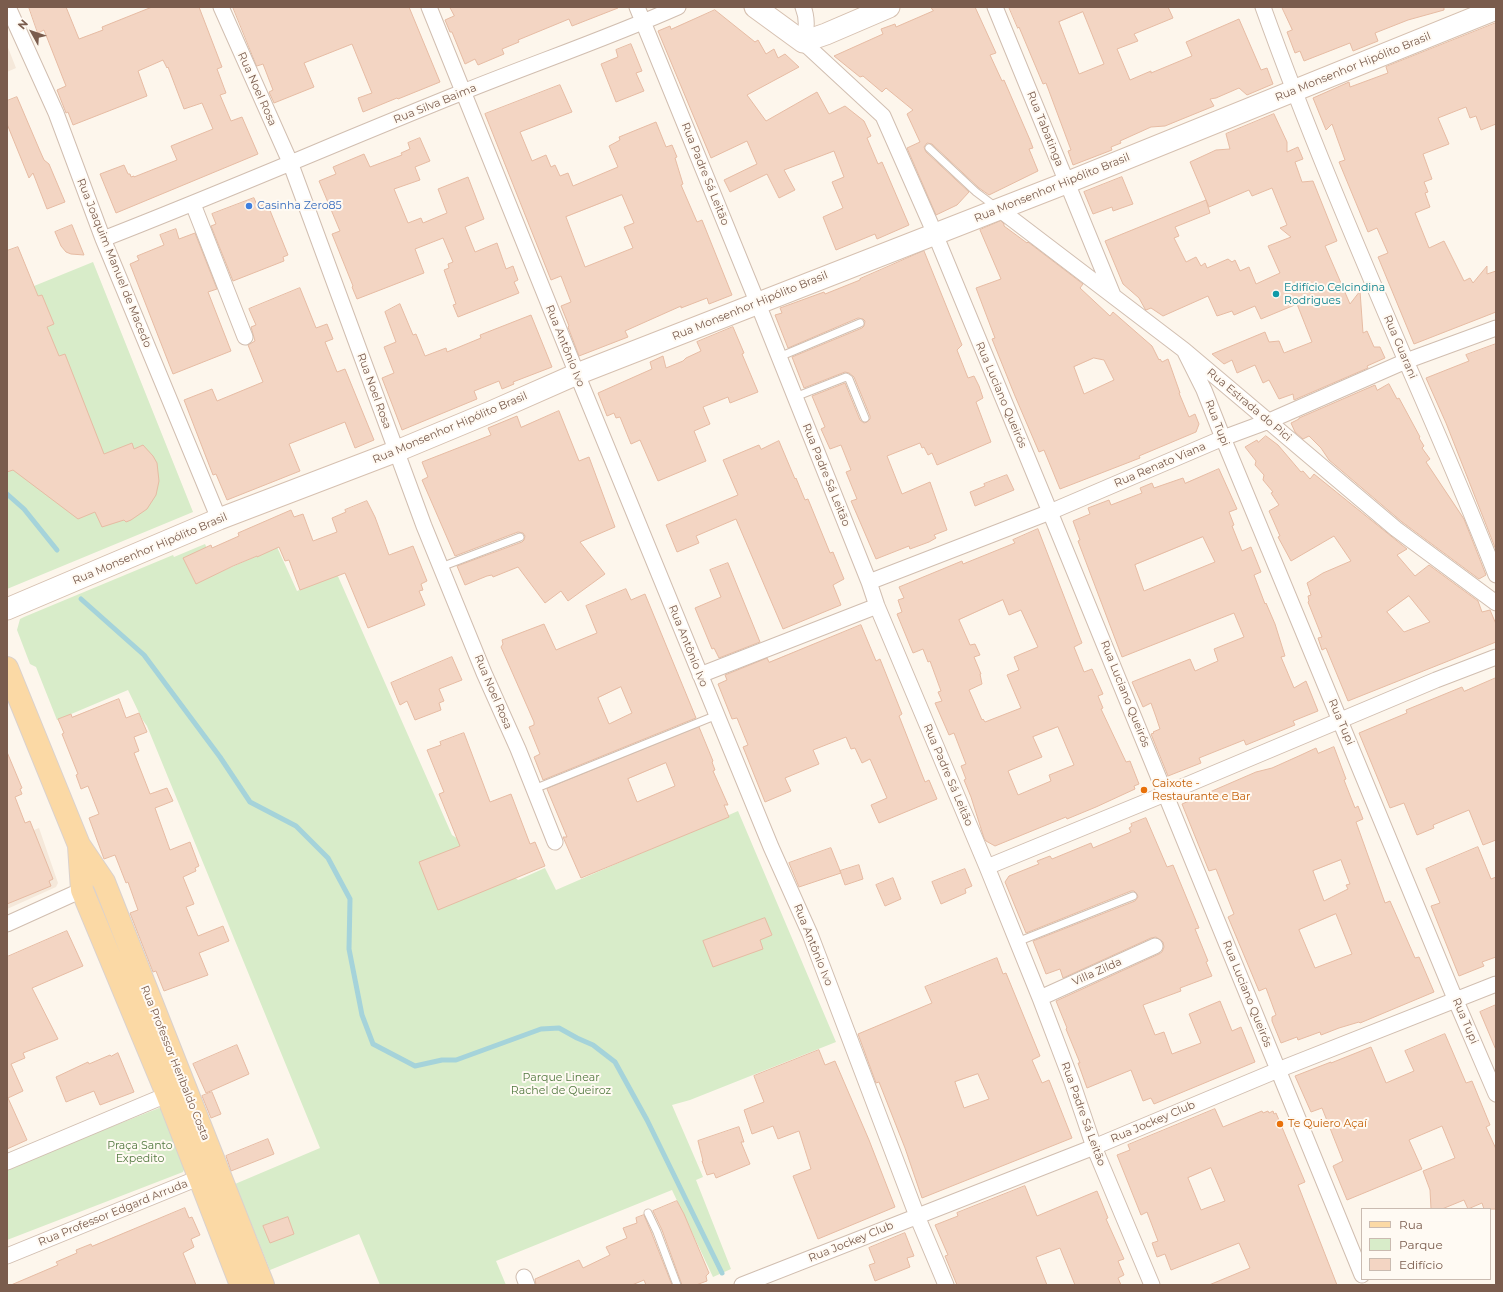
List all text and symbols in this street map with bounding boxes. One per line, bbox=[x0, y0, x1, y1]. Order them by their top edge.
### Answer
north arrow bbox=[12, 12, 52, 52]
text: N bbox=[15, 16, 31, 32]
street label: Rua Monsenhor Hipólito Brasil bbox=[1273, 30, 1433, 104]
street label: Rua Noel Rosa bbox=[235, 50, 279, 128]
street label: Rua Silva Baima bbox=[392, 81, 478, 127]
street label: Rua Tabatinga bbox=[1024, 89, 1066, 169]
street label: Rua Padre Sá Leitão bbox=[678, 121, 732, 227]
street label: Rua Monsenhor Hipólito Brasil bbox=[972, 151, 1132, 225]
street label: Rua Joaquim Manuel de Macedo bbox=[74, 176, 154, 350]
place label: Casinha Zero85 bbox=[257, 199, 342, 213]
marker: Casinha Zero85 bbox=[244, 201, 254, 211]
street label: Rua Monsenhor Hipólito Brasil bbox=[670, 269, 830, 343]
place label: Edifício Celcindina Rodrigues bbox=[1284, 281, 1385, 307]
marker: Edifício Celcindina Rodrigues bbox=[1271, 289, 1281, 299]
street label: Rua Antônio Ivo bbox=[543, 303, 587, 389]
street label: Rua Guarani bbox=[1381, 313, 1419, 381]
street label: Rua Luciano Queirós bbox=[973, 340, 1029, 450]
street label: Rua Noel Rosa bbox=[354, 351, 394, 431]
street label: Rua Estrada do Pici bbox=[1204, 366, 1294, 444]
street label: Rua Monsenhor Hipólito Brasil bbox=[371, 389, 529, 467]
street label: Rua Tupi bbox=[1202, 398, 1232, 448]
street label: Rua Padre Sá Leitão bbox=[799, 422, 853, 528]
street label: Rua Renato Viana bbox=[1112, 440, 1208, 490]
street label: Rua Monsenhor Hipólito Brasil bbox=[71, 510, 229, 588]
street label: Rua Antônio Ivo bbox=[666, 603, 710, 689]
street label: Rua Luciano Queirós bbox=[1098, 639, 1152, 749]
street label: Rua Noel Rosa bbox=[471, 653, 515, 731]
street label: Rua Tupi bbox=[1325, 697, 1357, 747]
street label: Rua Padre Sá Leitão bbox=[920, 722, 976, 828]
place label: Caixote - Restaurante e Bar bbox=[1152, 777, 1250, 803]
marker: Caixote - Restaurante e Bar bbox=[1139, 785, 1149, 795]
street label: Rua Antônio Ivo bbox=[791, 902, 835, 988]
street label: Rua Luciano Queirós bbox=[1220, 939, 1274, 1049]
street label: Villa Zilda bbox=[1070, 955, 1124, 989]
street label: Rua Professor Heribaldo Costa bbox=[138, 983, 212, 1143]
street label: Rua Tupi bbox=[1449, 996, 1481, 1046]
street label: Rua Padre Sá Leitão bbox=[1058, 1060, 1108, 1168]
park label: Parque Linear Rachel de Queiroz bbox=[511, 1071, 611, 1097]
street label: Rua Jockey Club bbox=[1109, 1098, 1197, 1146]
place label: Te Quiero Açaí bbox=[1288, 1117, 1367, 1131]
marker: Te Quiero Açaí bbox=[1275, 1119, 1285, 1129]
park label: Praça Santo Expedito bbox=[107, 1139, 173, 1165]
street label: Rua Professor Edgard Arruda bbox=[36, 1177, 190, 1249]
legend bbox=[1361, 1208, 1491, 1280]
text: Rua bbox=[1399, 1217, 1423, 1232]
street label: Rua Jockey Club bbox=[807, 1219, 895, 1265]
text: Parque bbox=[1399, 1237, 1443, 1252]
text: Edifício bbox=[1399, 1257, 1443, 1272]

